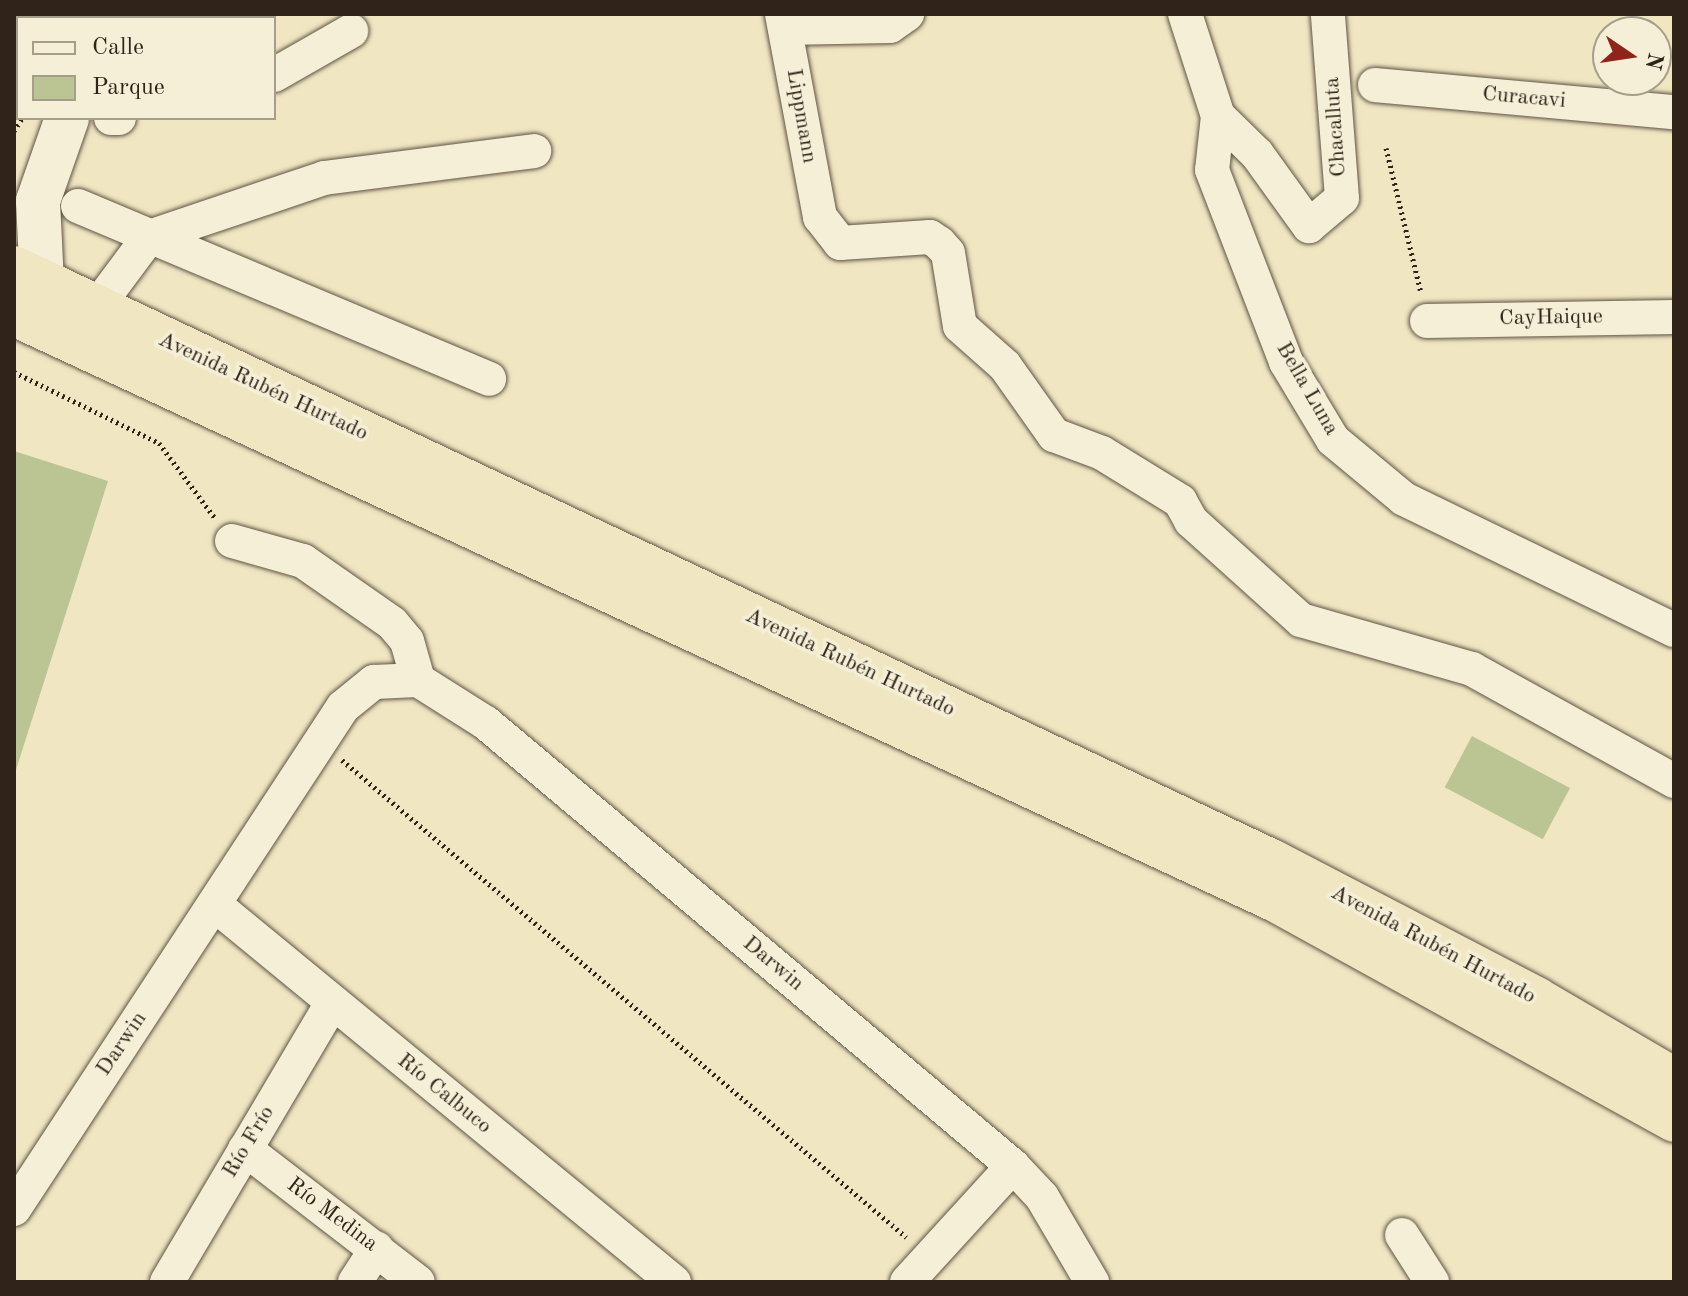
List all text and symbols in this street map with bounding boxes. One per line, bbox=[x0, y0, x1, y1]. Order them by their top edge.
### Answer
legend bbox=[16, 16, 276, 120]
north arrow bbox=[1592, 16, 1672, 96]
text: Calle bbox=[92, 36, 144, 60]
text: N bbox=[1641, 50, 1666, 72]
street label: Lippmann bbox=[780, 67, 822, 165]
text: Parque bbox=[92, 76, 165, 100]
street label: Chacalluta bbox=[1319, 76, 1353, 178]
street label: Curacavi bbox=[1481, 81, 1567, 115]
street label: CayHaique bbox=[1499, 304, 1603, 332]
street label: Avenida Rubén Hurtado bbox=[154, 327, 372, 447]
street label: Bella Luna bbox=[1270, 338, 1344, 440]
street label: Avenida Rubén Hurtado bbox=[741, 603, 959, 723]
street label: Avenida Rubén Hurtado bbox=[1326, 880, 1540, 1010]
street label: Darwin bbox=[737, 931, 809, 997]
street label: Darwin bbox=[91, 1007, 153, 1081]
street label: Río Calbuco bbox=[391, 1048, 497, 1140]
street label: Río Frío bbox=[217, 1101, 281, 1183]
street label: Río Medina bbox=[281, 1172, 383, 1258]

